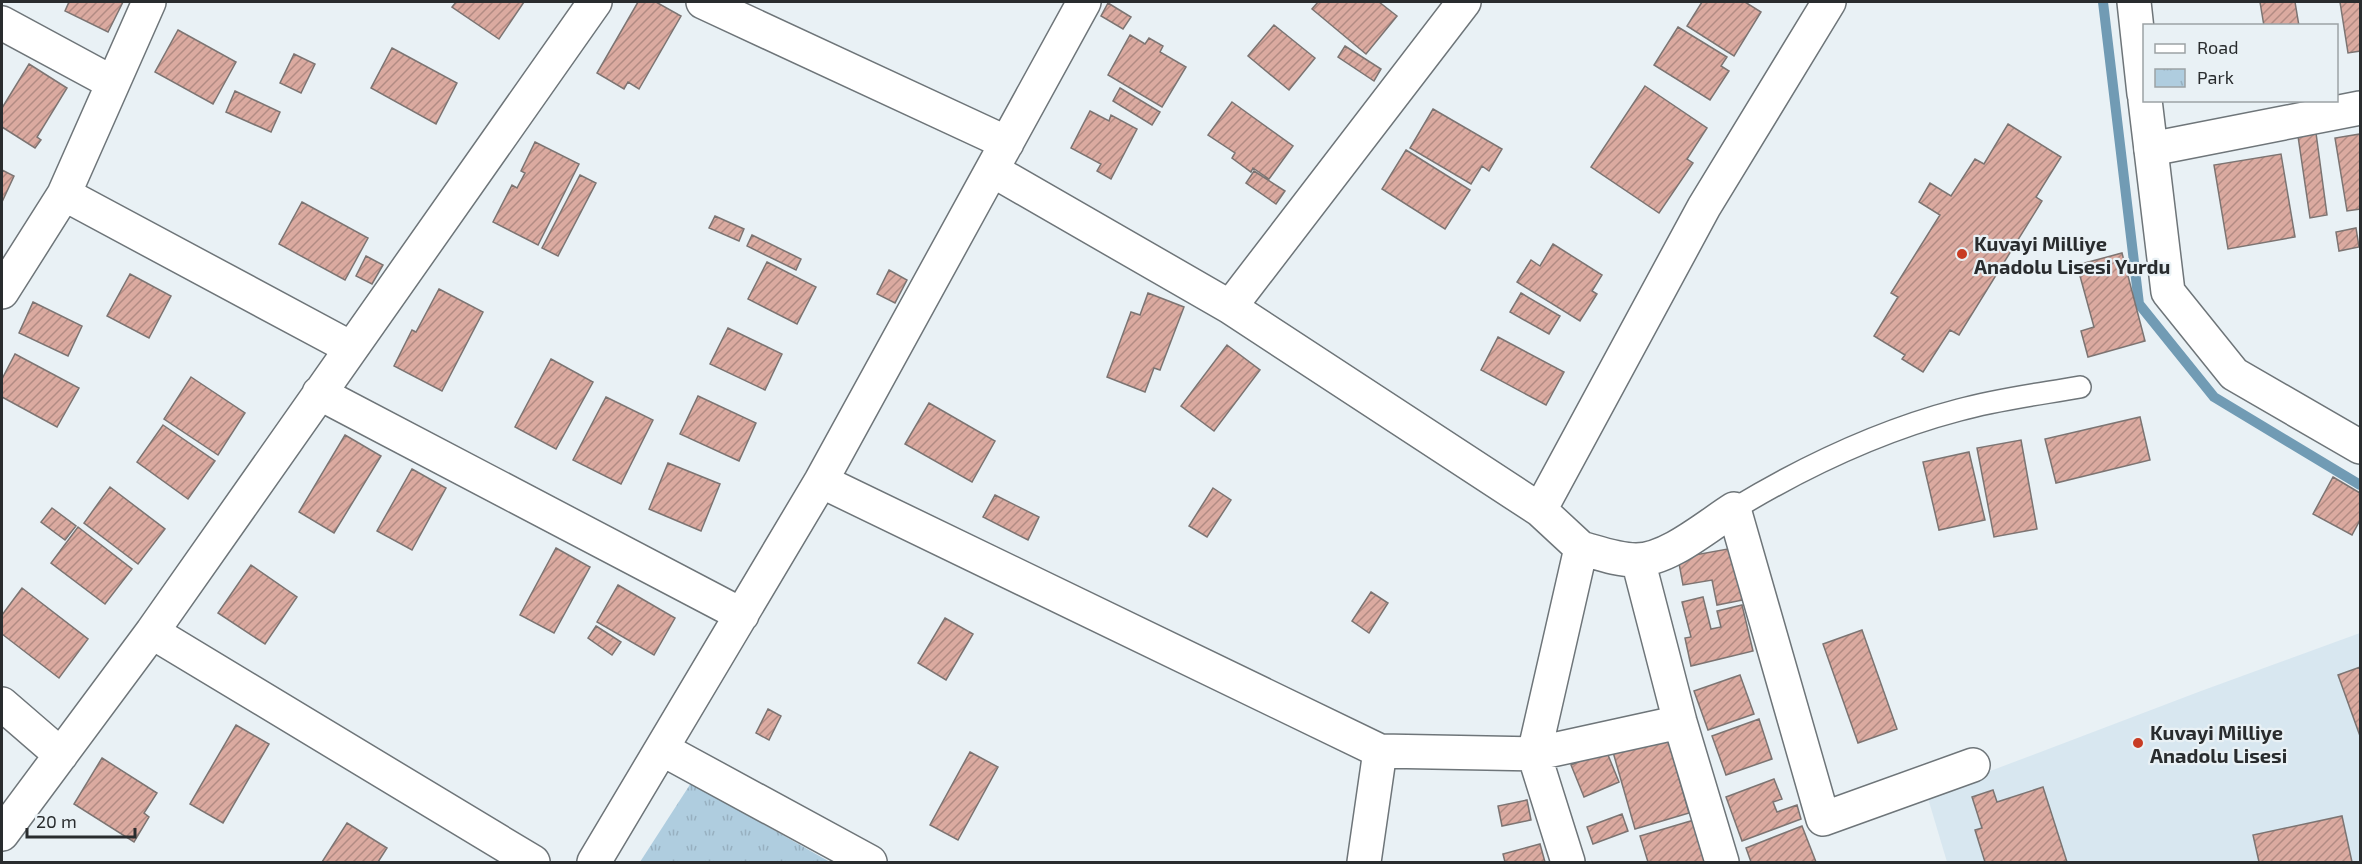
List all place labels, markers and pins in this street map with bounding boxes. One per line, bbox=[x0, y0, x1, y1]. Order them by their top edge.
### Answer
place label: Kuvayi Milliye Anadolu Lisesi Yurdu bbox=[1974, 231, 2170, 278]
marker: Kuvayi Milliye Anadolu Lisesi Yurdu bbox=[1955, 247, 1969, 261]
place label: Kuvayi Milliye Anadolu Lisesi bbox=[2150, 720, 2287, 767]
marker: Kuvayi Milliye Anadolu Lisesi bbox=[2131, 736, 2145, 750]

